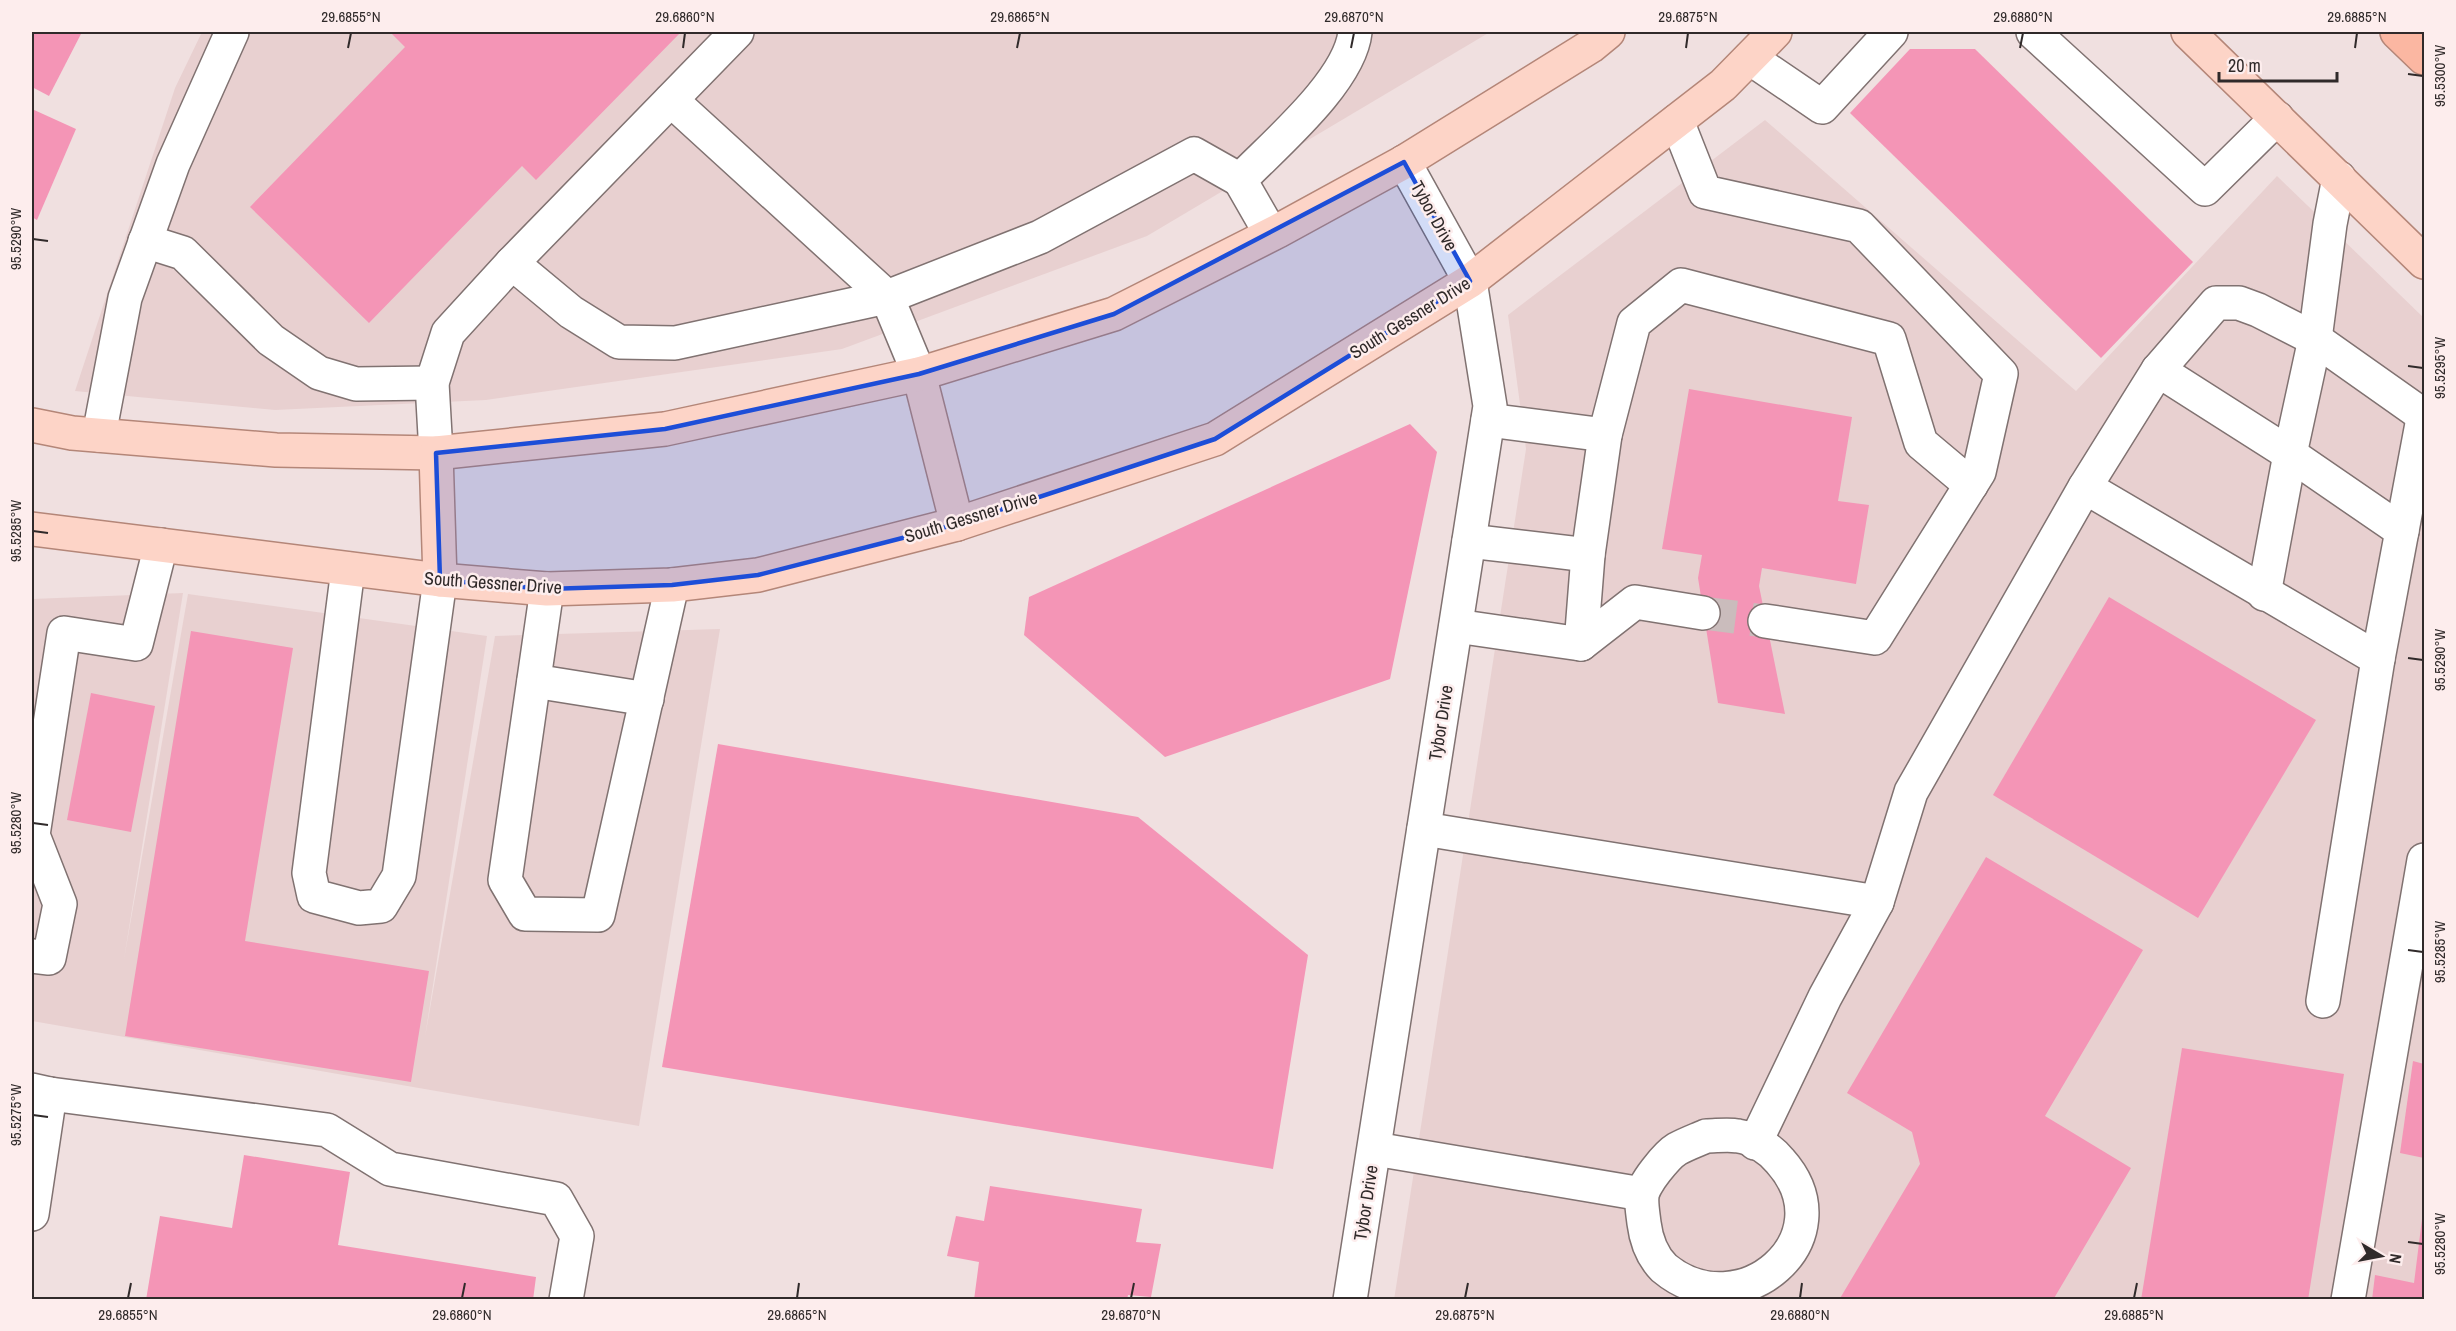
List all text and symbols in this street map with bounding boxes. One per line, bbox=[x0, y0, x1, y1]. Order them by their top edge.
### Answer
text: 29.6855°N bbox=[321, 6, 381, 27]
text: 29.6860°N bbox=[655, 6, 715, 27]
text: 29.6865°N bbox=[990, 6, 1050, 27]
text: 29.6870°N bbox=[1324, 6, 1384, 27]
text: 29.6875°N bbox=[1658, 6, 1718, 27]
text: 29.6880°N bbox=[1993, 6, 2053, 27]
text: 29.6885°N bbox=[2327, 6, 2387, 27]
scale bar bbox=[2219, 45, 2338, 83]
text: 95.5300°W bbox=[2429, 45, 2450, 107]
text: 20 m bbox=[2228, 53, 2261, 78]
street label: Tybor Drive bbox=[1405, 176, 1464, 255]
text: 95.5290°W bbox=[5, 208, 26, 270]
street label: South Gessner Drive bbox=[1345, 270, 1475, 365]
text: 95.5295°W bbox=[2429, 337, 2450, 399]
street label: South Gessner Drive bbox=[901, 484, 1040, 549]
text: 95.5285°W bbox=[5, 500, 26, 562]
street label: South Gessner Drive bbox=[423, 565, 563, 600]
text: 95.5290°W bbox=[2429, 629, 2450, 691]
street label: Tybor Drive bbox=[1422, 683, 1459, 763]
text: 95.5280°W bbox=[5, 792, 26, 854]
text: 95.5285°W bbox=[2429, 921, 2450, 983]
text: 95.5275°W bbox=[5, 1084, 26, 1146]
street label: Tybor Drive bbox=[1347, 1163, 1384, 1243]
text: 95.5280°W bbox=[2429, 1213, 2450, 1275]
north arrow bbox=[2351, 1226, 2411, 1286]
text: N bbox=[2384, 1252, 2407, 1265]
text: 29.6855°N bbox=[98, 1304, 158, 1325]
text: 29.6860°N bbox=[432, 1304, 492, 1325]
text: 29.6865°N bbox=[767, 1304, 827, 1325]
text: 29.6870°N bbox=[1101, 1304, 1161, 1325]
text: 29.6875°N bbox=[1435, 1304, 1495, 1325]
text: 29.6880°N bbox=[1770, 1304, 1830, 1325]
text: 29.6885°N bbox=[2104, 1304, 2164, 1325]

